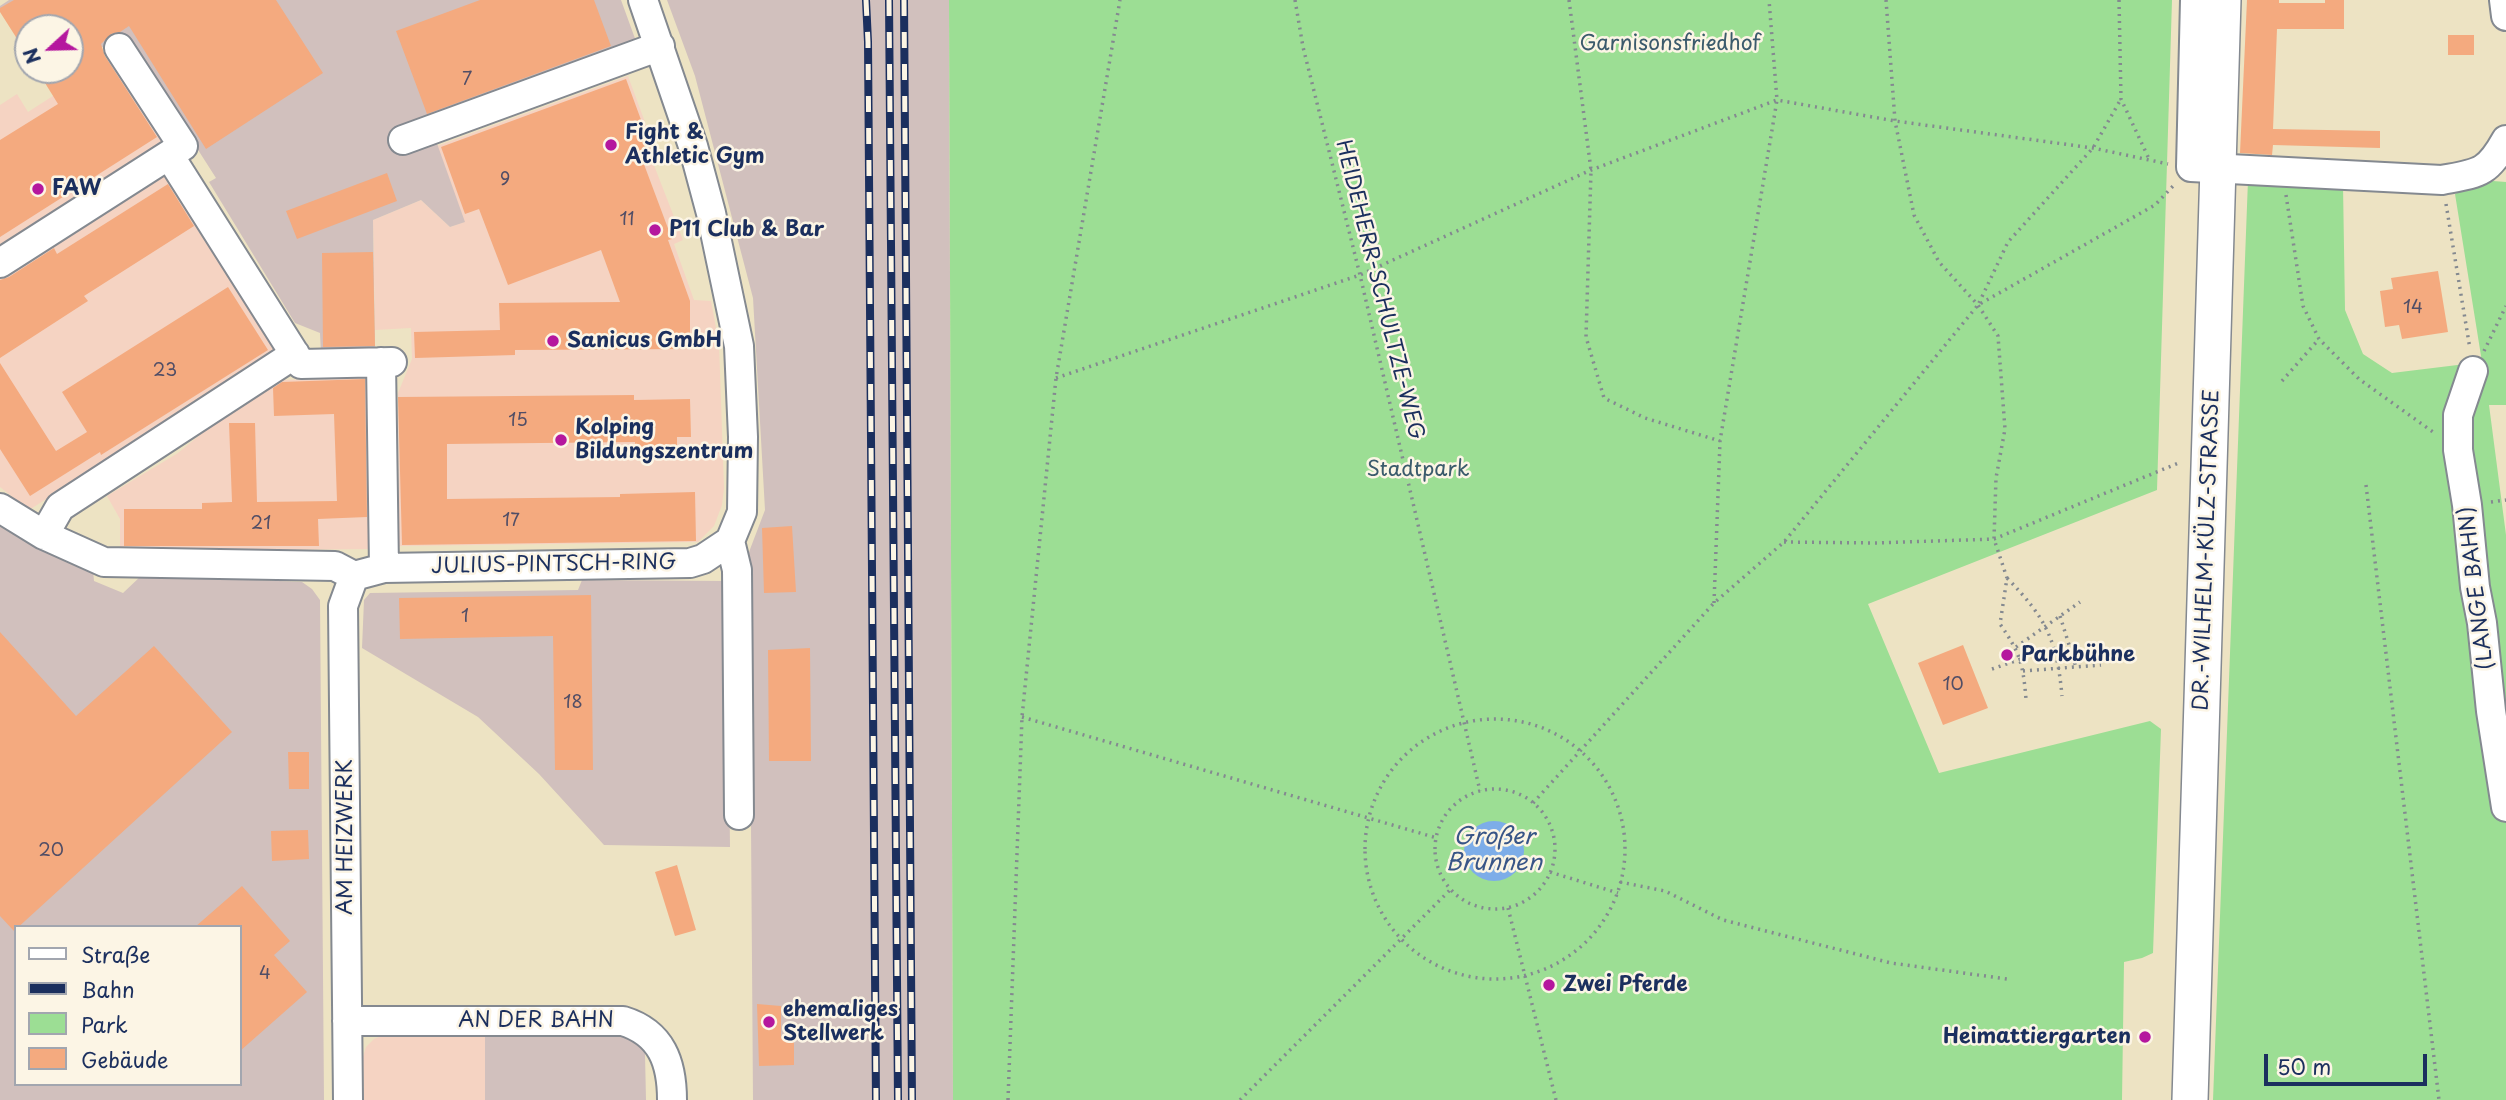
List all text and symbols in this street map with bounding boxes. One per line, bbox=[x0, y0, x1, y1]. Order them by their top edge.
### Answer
north arrow bbox=[14, 14, 84, 84]
park label: Garnisonsfriedhof bbox=[1580, 31, 1760, 57]
text: N bbox=[16, 44, 47, 68]
house number: 7 bbox=[462, 69, 472, 91]
place label: Fight & Athletic Gym bbox=[625, 120, 765, 170]
marker: Fight & Athletic Gym bbox=[603, 137, 619, 153]
street label: HEIDEHERR-SCHULTZE-WEG bbox=[1330, 138, 1428, 442]
house number: 9 bbox=[500, 169, 510, 191]
place label: FAW bbox=[52, 176, 101, 202]
marker: FAW bbox=[30, 181, 46, 197]
house number: 11 bbox=[619, 209, 635, 231]
place label: P11 Club & Bar bbox=[669, 217, 824, 243]
marker: P11 Club & Bar bbox=[647, 222, 663, 238]
house number: 14 bbox=[2403, 297, 2423, 319]
place label: Sanicus GmbH bbox=[567, 328, 722, 354]
marker: Sanicus GmbH bbox=[545, 333, 561, 349]
house number: 23 bbox=[153, 360, 177, 382]
street label: DR.-WILHELM-KÜLZ-STRASSE bbox=[2189, 389, 2225, 711]
house number: 15 bbox=[508, 410, 528, 432]
place label: Kolping Bildungszentrum bbox=[575, 415, 753, 465]
marker: Kolping Bildungszentrum bbox=[553, 432, 569, 448]
park label: Stadtpark bbox=[1367, 457, 1469, 483]
street label: (LANGE BAHN) bbox=[2455, 505, 2499, 671]
house number: 17 bbox=[502, 510, 520, 532]
house number: 21 bbox=[251, 513, 271, 535]
street label: JULIUS-PINTSCH-RING bbox=[431, 550, 677, 580]
house number: 1 bbox=[461, 606, 469, 628]
place label: Parkbühne bbox=[2021, 642, 2135, 668]
marker: Parkbühne bbox=[1999, 647, 2015, 663]
house number: 10 bbox=[1942, 674, 1964, 696]
house number: 18 bbox=[563, 692, 583, 714]
street label: AM HEIZWERK bbox=[333, 759, 359, 915]
water label: Großer Brunnen bbox=[1446, 824, 1542, 878]
house number: 20 bbox=[38, 840, 64, 862]
legend bbox=[14, 925, 242, 1086]
text: Straße bbox=[81, 938, 150, 970]
house number: 4 bbox=[259, 963, 271, 985]
place label: Zwei Pferde bbox=[1563, 972, 1688, 998]
text: Bahn bbox=[81, 973, 135, 1005]
marker: Zwei Pferde bbox=[1541, 977, 1557, 993]
place label: ehemaliges Stellwerk bbox=[783, 997, 898, 1047]
text: Park bbox=[81, 1008, 128, 1040]
street label: AN DER BAHN bbox=[458, 1008, 614, 1034]
marker: ehemaliges Stellwerk bbox=[761, 1014, 777, 1030]
place label: Heimattiergarten bbox=[1943, 1024, 2131, 1050]
marker: Heimattiergarten bbox=[2137, 1029, 2153, 1045]
scale bar bbox=[2268, 1040, 2431, 1084]
text: Gebäude bbox=[81, 1043, 168, 1075]
text: 50 m bbox=[2277, 1050, 2331, 1082]

